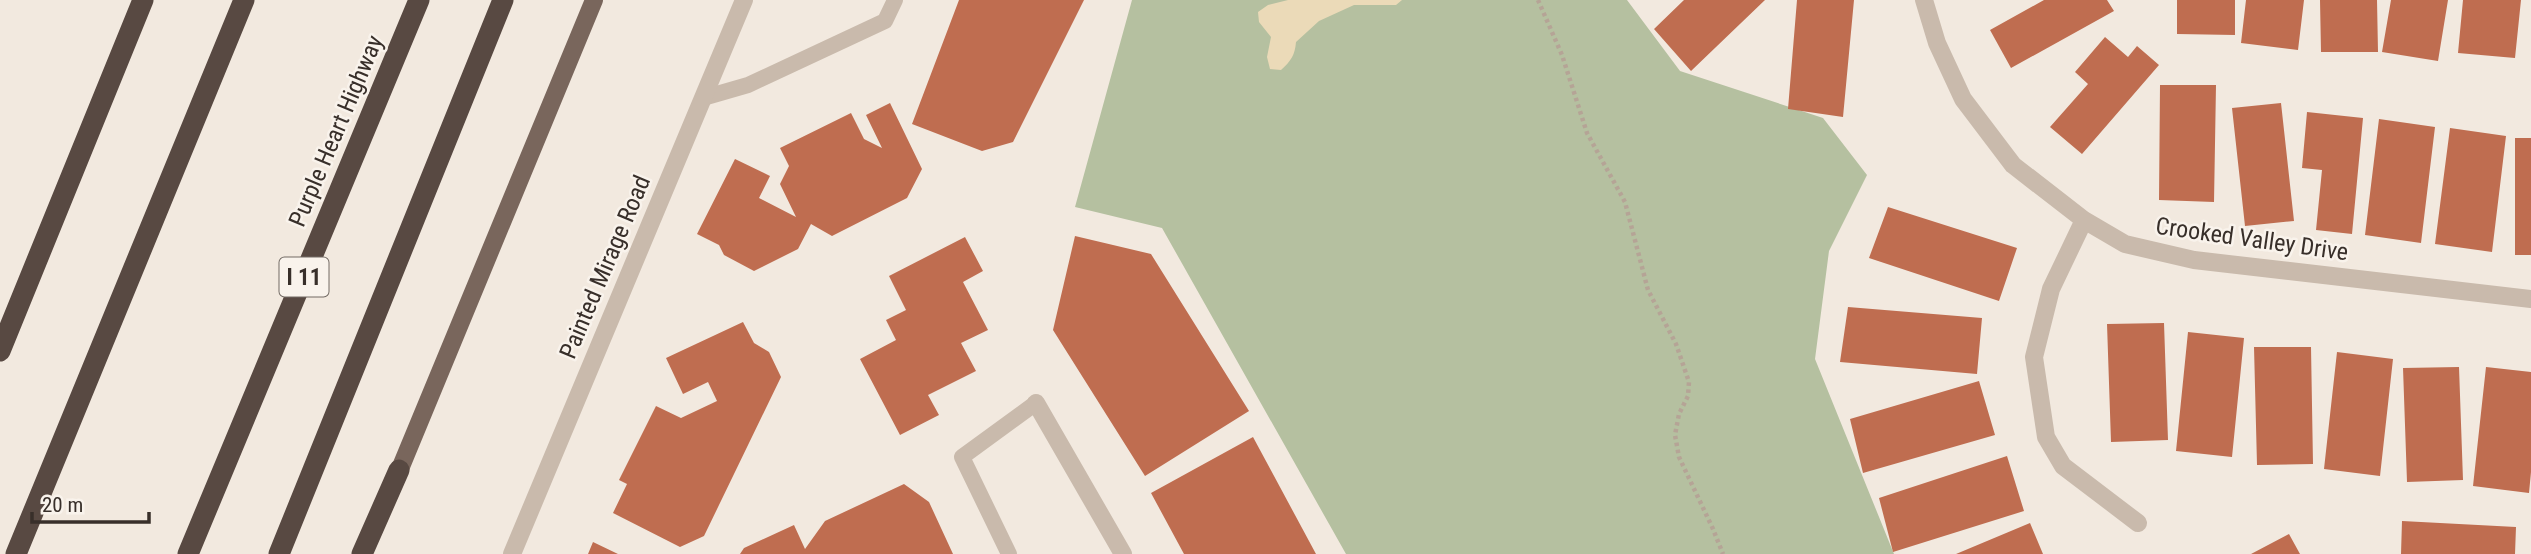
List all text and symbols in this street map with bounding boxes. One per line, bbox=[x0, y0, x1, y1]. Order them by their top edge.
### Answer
street label: Purple Heart Highway bbox=[283, 31, 389, 231]
street label: Painted Mirage Road bbox=[554, 171, 656, 363]
street label: Crooked Valley Drive bbox=[2154, 212, 2350, 266]
road number: I 11 bbox=[280, 258, 328, 296]
scale bar bbox=[32, 480, 149, 524]
text: 20 m bbox=[42, 493, 83, 517]

